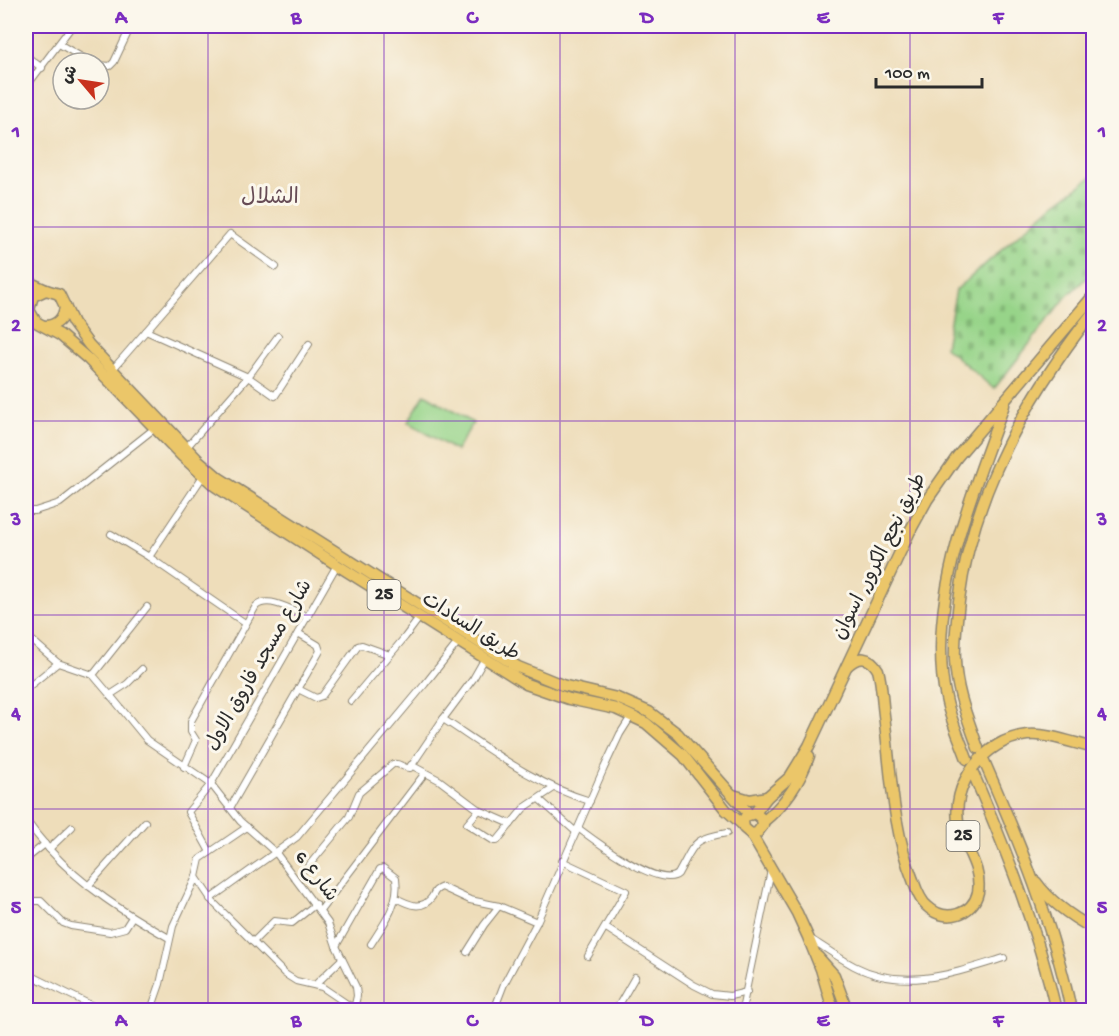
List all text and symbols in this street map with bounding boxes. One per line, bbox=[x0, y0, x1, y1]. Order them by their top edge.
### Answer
text: A bbox=[114, 8, 129, 31]
text: B bbox=[290, 8, 302, 31]
text: C bbox=[466, 8, 480, 31]
text: D bbox=[638, 8, 654, 31]
text: E bbox=[817, 8, 831, 31]
text: F bbox=[992, 8, 1005, 31]
north arrow bbox=[51, 51, 111, 111]
scale bar bbox=[876, 51, 982, 89]
text: ش bbox=[58, 63, 84, 88]
text: 100 m bbox=[884, 64, 930, 85]
text: 1 bbox=[11, 122, 20, 145]
text: 1 bbox=[1097, 122, 1106, 145]
district label: الشلال bbox=[241, 186, 299, 212]
text: 2 bbox=[11, 316, 21, 339]
text: 2 bbox=[1097, 316, 1107, 339]
street label: طريق نجع الكرور, اسوان bbox=[828, 470, 933, 644]
text: 3 bbox=[10, 510, 21, 533]
text: 3 bbox=[1096, 510, 1107, 533]
street label: شارع مسجد فاروق الاول bbox=[201, 576, 318, 756]
road number: 25 bbox=[368, 580, 400, 610]
street label: طريق السادات bbox=[417, 588, 524, 667]
text: 4 bbox=[10, 704, 21, 727]
text: 4 bbox=[1096, 704, 1107, 727]
road number: 25 bbox=[946, 821, 980, 851]
street label: شارع 6 bbox=[288, 846, 342, 907]
text: 5 bbox=[11, 898, 22, 921]
text: 5 bbox=[1097, 898, 1108, 921]
text: A bbox=[114, 1011, 129, 1034]
text: B bbox=[290, 1011, 302, 1034]
text: C bbox=[466, 1011, 480, 1034]
text: D bbox=[638, 1011, 654, 1034]
text: E bbox=[817, 1011, 831, 1034]
text: F bbox=[992, 1011, 1005, 1034]

